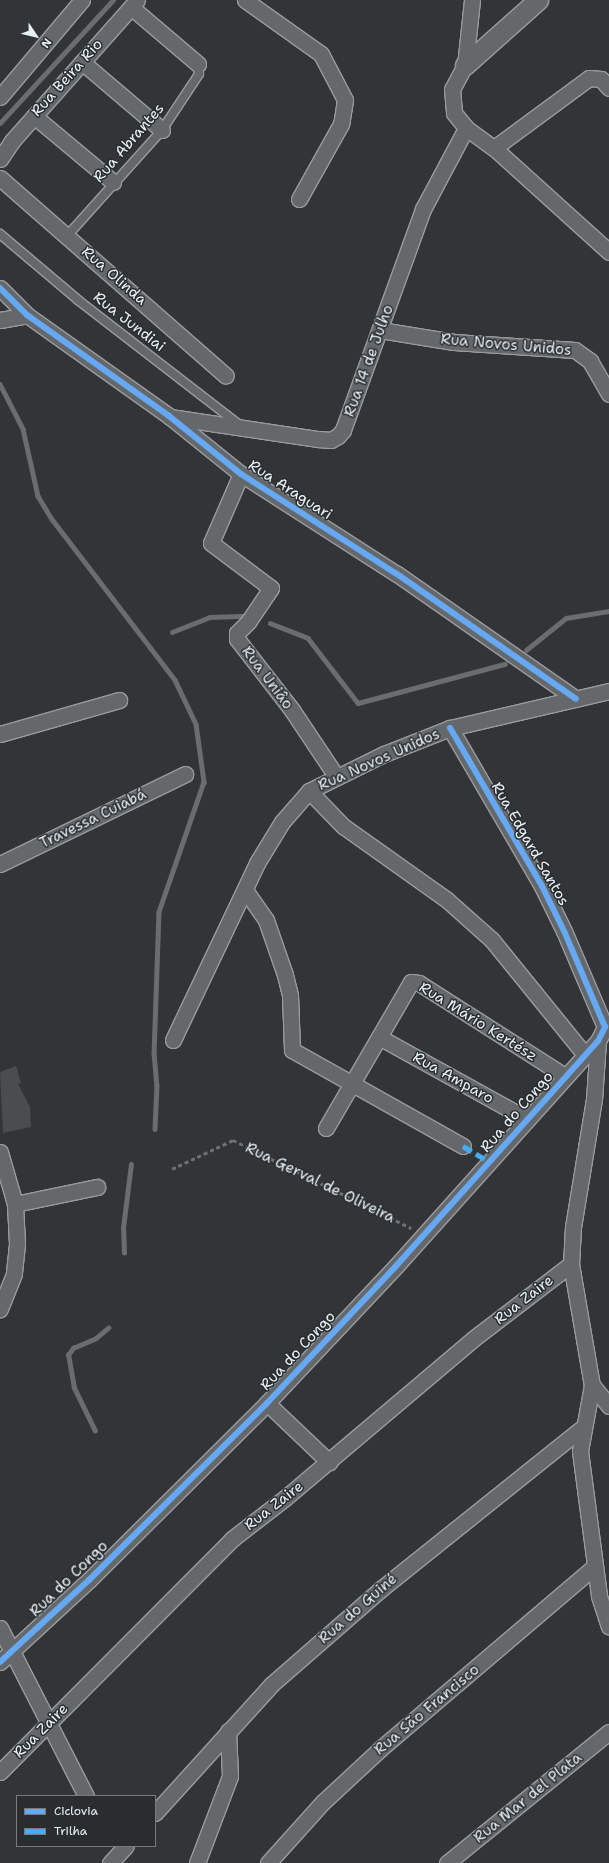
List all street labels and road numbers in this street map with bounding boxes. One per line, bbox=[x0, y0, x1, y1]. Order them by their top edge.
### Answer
street label: Rua Beira Rio bbox=[28, 36, 106, 120]
street label: Rua Abrantes bbox=[90, 100, 168, 186]
street label: Rua Olinda bbox=[78, 243, 150, 309]
street label: Rua Jundiai bbox=[89, 288, 169, 356]
street label: Rua 14 de Julho bbox=[340, 303, 398, 419]
street label: Rua Novos Unidos bbox=[440, 330, 572, 360]
street label: Rua Araguari bbox=[245, 456, 335, 524]
street label: Rua Uniâo bbox=[237, 643, 297, 713]
street label: Rua Novos Unidos bbox=[315, 725, 443, 795]
street label: Rua Edgard Santos bbox=[487, 779, 573, 909]
street label: Travessa Cuiabá bbox=[37, 785, 149, 853]
street label: Rua Mário Kertész bbox=[416, 978, 540, 1066]
street label: Rua Amparo bbox=[409, 1048, 497, 1108]
street label: Rua do Congo bbox=[477, 1068, 557, 1156]
street label: Rua Gerval de Oliveira bbox=[242, 1139, 398, 1227]
street label: Rua Zaire bbox=[491, 1271, 557, 1329]
street label: Rua do Congo bbox=[257, 1308, 339, 1394]
street label: Rua Zaire bbox=[241, 1477, 307, 1535]
street label: Rua do Congo bbox=[26, 1537, 112, 1621]
street label: Rua do Guiné bbox=[315, 1570, 401, 1648]
street label: Rua São Francisco bbox=[371, 1661, 483, 1759]
street label: Rua Zaire bbox=[10, 1700, 72, 1762]
street label: Rua Mar del Plata bbox=[470, 1749, 586, 1847]

